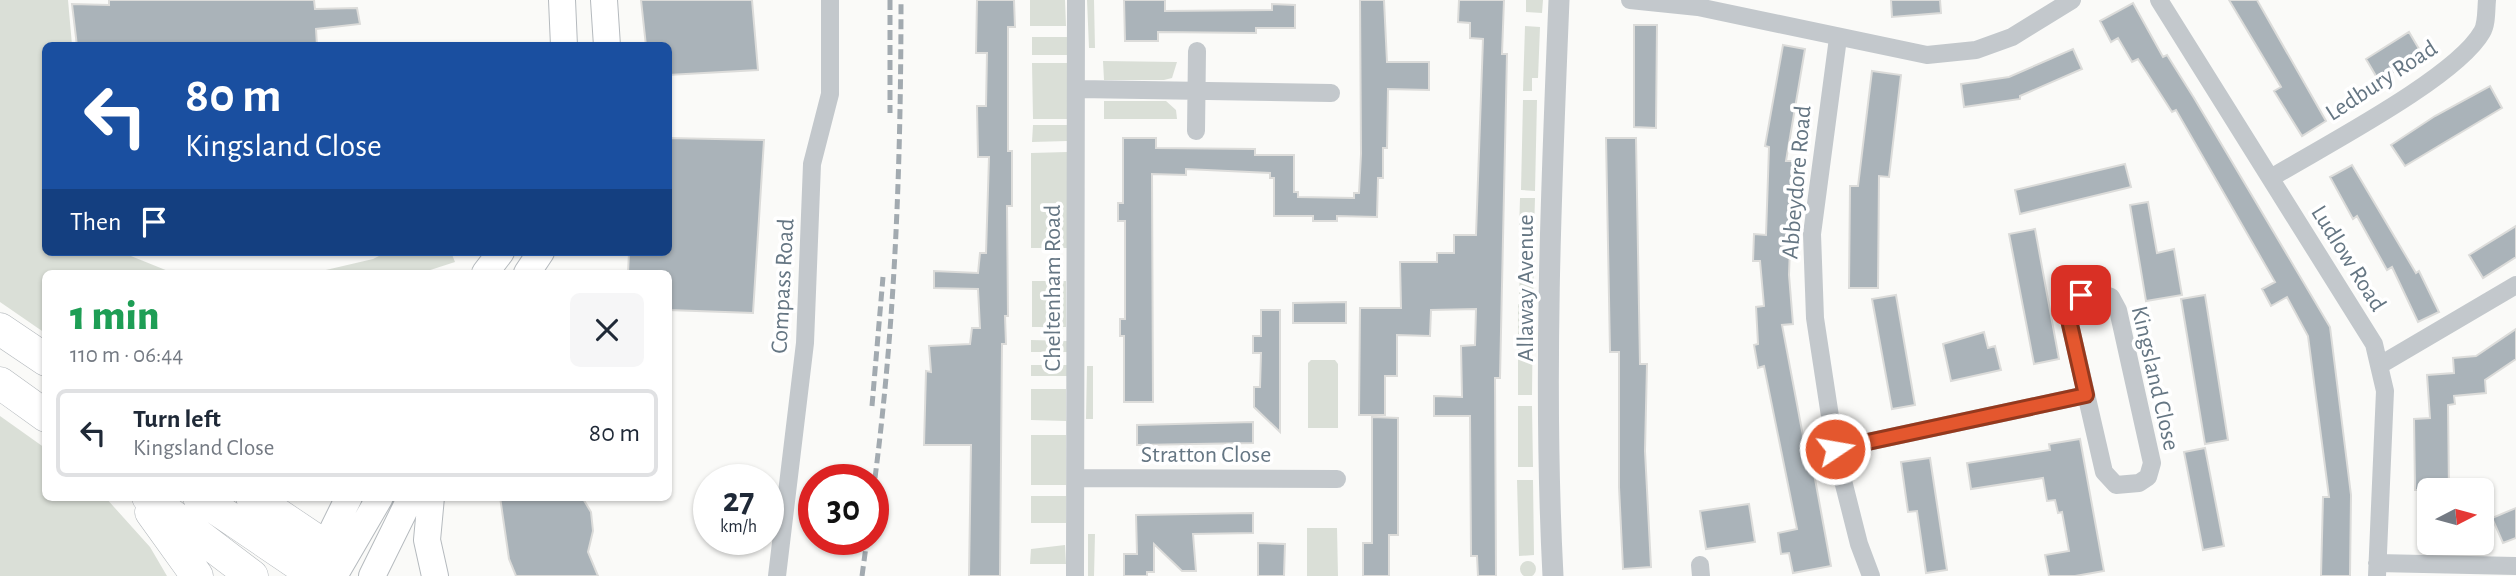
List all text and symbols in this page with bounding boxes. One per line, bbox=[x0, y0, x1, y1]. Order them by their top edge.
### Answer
street label: Ledbury Road bbox=[2322, 36, 2442, 126]
icon: left bbox=[70, 70, 161, 161]
text: 80 m bbox=[185, 72, 282, 121]
street label: Abbeydore Road bbox=[1778, 104, 1816, 260]
text: Kingsland Close bbox=[185, 130, 382, 162]
street label: Ludlow Road bbox=[2306, 201, 2390, 316]
icon: arrive bbox=[135, 203, 173, 241]
street label: Cheltenham Road bbox=[1041, 205, 1065, 371]
text: Then bbox=[70, 209, 121, 235]
street label: Allaway Avenue bbox=[1514, 214, 1538, 362]
street label: Compass Road bbox=[767, 218, 799, 354]
pin bbox=[2051, 265, 2111, 325]
icon: arrive bbox=[2062, 276, 2100, 314]
button: close bbox=[570, 293, 644, 367]
text: 1 min bbox=[70, 295, 159, 337]
street label: Kingsland Close bbox=[2127, 304, 2183, 453]
text: 110 m · 06:44 bbox=[70, 344, 183, 367]
text: Turn left bbox=[133, 406, 221, 432]
position arrow bbox=[1798, 412, 1872, 486]
icon: left bbox=[74, 414, 112, 452]
text: 80 m bbox=[589, 420, 640, 446]
text: Kingsland Close bbox=[133, 437, 274, 460]
street label: Stratton Close bbox=[1141, 443, 1271, 467]
speed limit sign: 30 bbox=[798, 464, 889, 555]
north arrow bbox=[2417, 478, 2494, 555]
map controls bbox=[2417, 478, 2494, 555]
text: 27 bbox=[723, 483, 754, 518]
text: km/h bbox=[720, 518, 757, 536]

